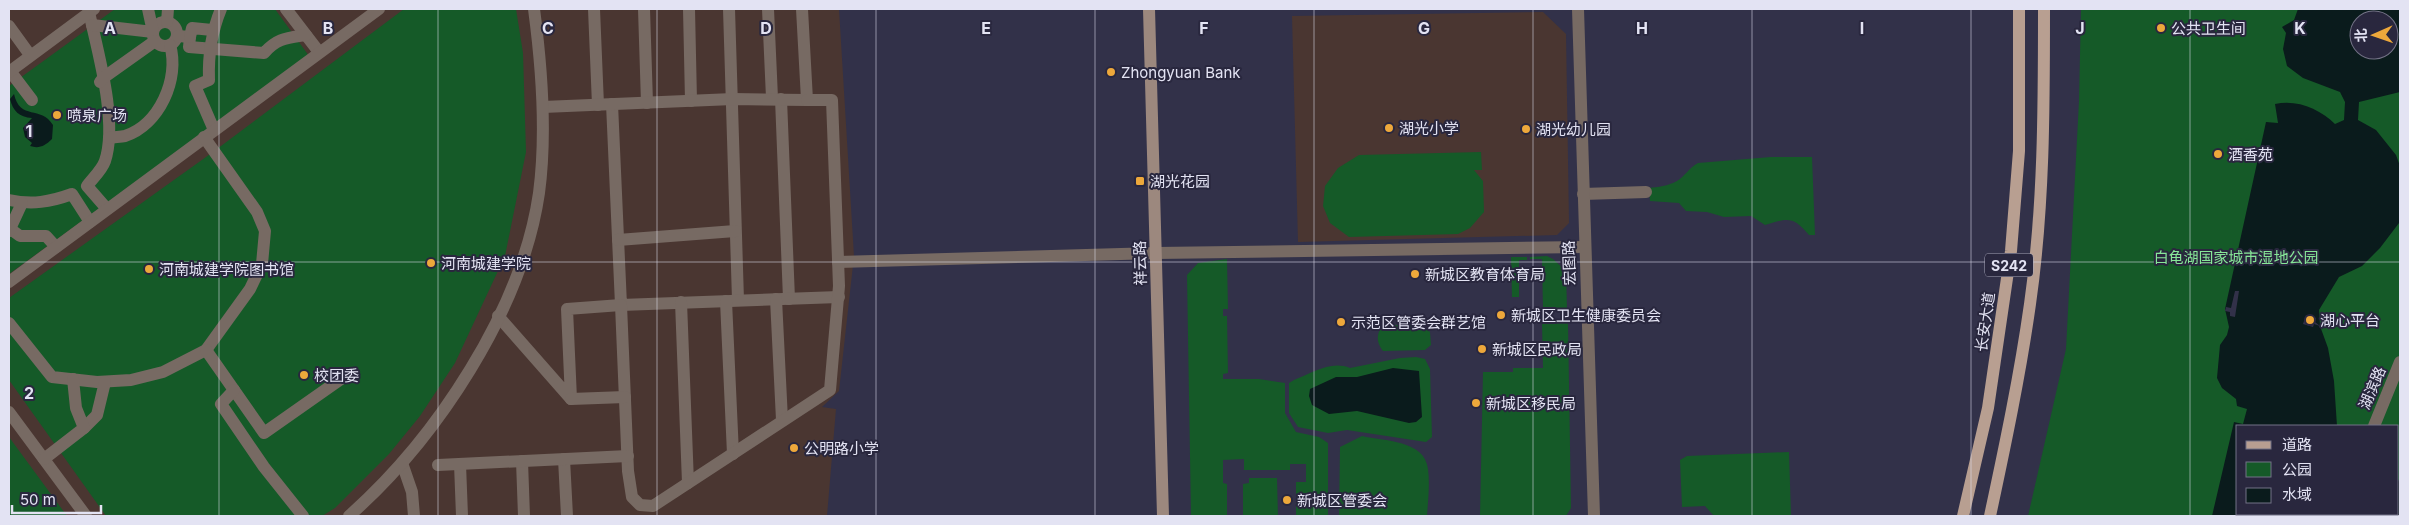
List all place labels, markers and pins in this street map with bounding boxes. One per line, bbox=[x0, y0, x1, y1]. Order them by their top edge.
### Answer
place label: 公共卫生间 bbox=[2171, 19, 2246, 38]
marker: 公共卫生间 bbox=[2155, 22, 2167, 34]
place label: Zhongyuan Bank bbox=[1121, 63, 1241, 82]
marker: Zhongyuan Bank bbox=[1105, 66, 1117, 78]
place label: 喷泉广场 bbox=[67, 106, 127, 125]
marker: 喷泉广场 bbox=[51, 109, 63, 121]
place label: 湖光小学 bbox=[1399, 119, 1459, 138]
place label: 湖光幼儿园 bbox=[1536, 120, 1611, 139]
marker: 湖光小学 bbox=[1383, 122, 1395, 134]
marker: 湖光幼儿园 bbox=[1520, 123, 1532, 135]
place label: 酒香苑 bbox=[2228, 145, 2273, 164]
marker: 酒香苑 bbox=[2212, 148, 2224, 160]
place label: 湖光花园 bbox=[1150, 172, 1210, 191]
marker: 湖光花园 bbox=[1134, 175, 1146, 187]
place label: 河南城建学院 bbox=[441, 254, 531, 273]
marker: 河南城建学院 bbox=[425, 257, 437, 269]
place label: 河南城建学院图书馆 bbox=[159, 260, 294, 279]
marker: 河南城建学院图书馆 bbox=[143, 263, 155, 275]
place label: 新城区教育体育局 bbox=[1425, 265, 1545, 284]
marker: 新城区教育体育局 bbox=[1409, 268, 1421, 280]
place label: 新城区卫生健康委员会 bbox=[1511, 306, 1661, 325]
marker: 新城区卫生健康委员会 bbox=[1495, 309, 1507, 321]
place label: 湖心平台 bbox=[2320, 311, 2380, 330]
place label: 示范区管委会群艺馆 bbox=[1351, 313, 1486, 332]
marker: 湖心平台 bbox=[2304, 314, 2316, 326]
marker: 示范区管委会群艺馆 bbox=[1335, 316, 1347, 328]
place label: 新城区民政局 bbox=[1492, 340, 1582, 359]
marker: 新城区民政局 bbox=[1476, 343, 1488, 355]
place label: 校团委 bbox=[314, 366, 359, 385]
marker: 校团委 bbox=[298, 369, 310, 381]
place label: 新城区移民局 bbox=[1486, 394, 1576, 413]
marker: 新城区移民局 bbox=[1470, 397, 1482, 409]
place label: 公明路小学 bbox=[804, 439, 879, 458]
marker: 公明路小学 bbox=[788, 442, 800, 454]
place label: 新城区管委会 bbox=[1297, 491, 1387, 510]
marker: 新城区管委会 bbox=[1281, 494, 1293, 506]

